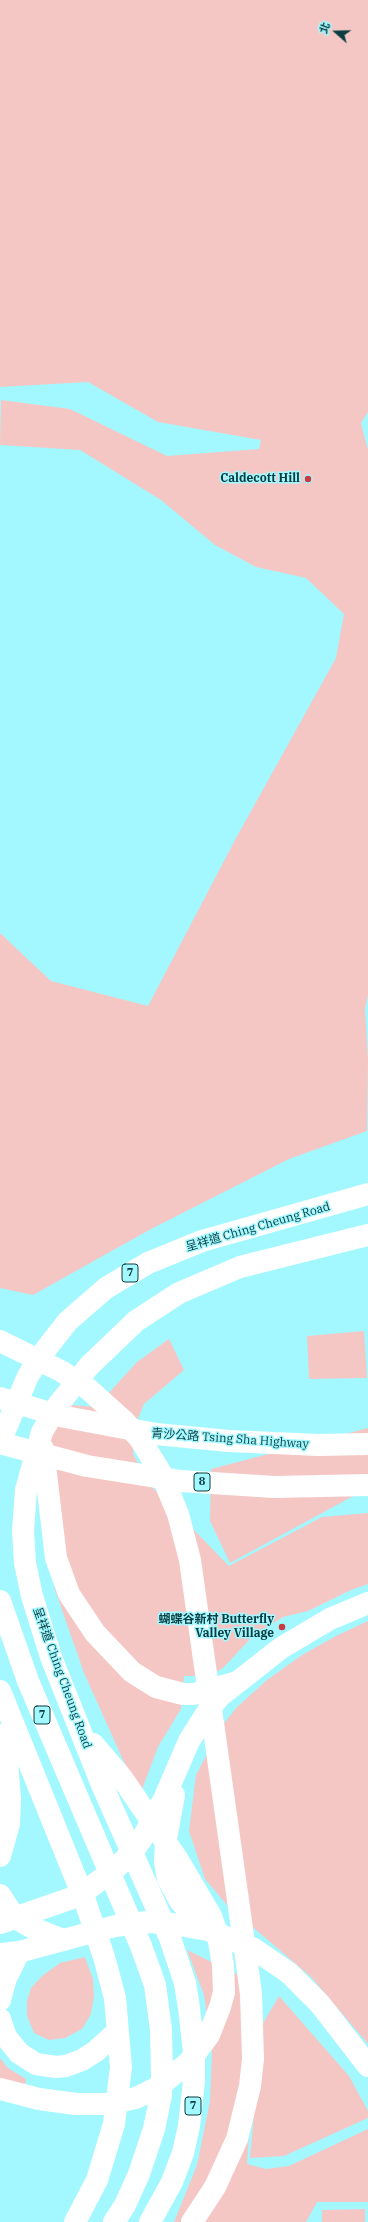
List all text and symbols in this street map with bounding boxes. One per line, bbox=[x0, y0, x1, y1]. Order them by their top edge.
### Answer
north arrow bbox=[316, 12, 356, 52]
text: 北 bbox=[316, 20, 333, 35]
place label: Caldecott Hill bbox=[220, 472, 300, 486]
marker: Caldecott Hill bbox=[303, 474, 313, 484]
street label: 呈祥道 Ching Cheung Road bbox=[184, 1199, 332, 1255]
road number: 7 bbox=[122, 1264, 138, 1282]
street label: 青沙公路 Tsing Sha Highway bbox=[151, 1426, 309, 1452]
road number: 8 bbox=[194, 1473, 210, 1491]
street label: 呈祥道 Ching Cheung Road bbox=[30, 1605, 94, 1751]
place label: 蝴蝶谷新村 Butterfly Valley Village bbox=[158, 1613, 274, 1641]
marker: 蝴蝶谷新村 Butterfly Valley Village bbox=[277, 1622, 287, 1632]
road number: 7 bbox=[34, 1706, 50, 1724]
road number: 7 bbox=[185, 2097, 201, 2115]

